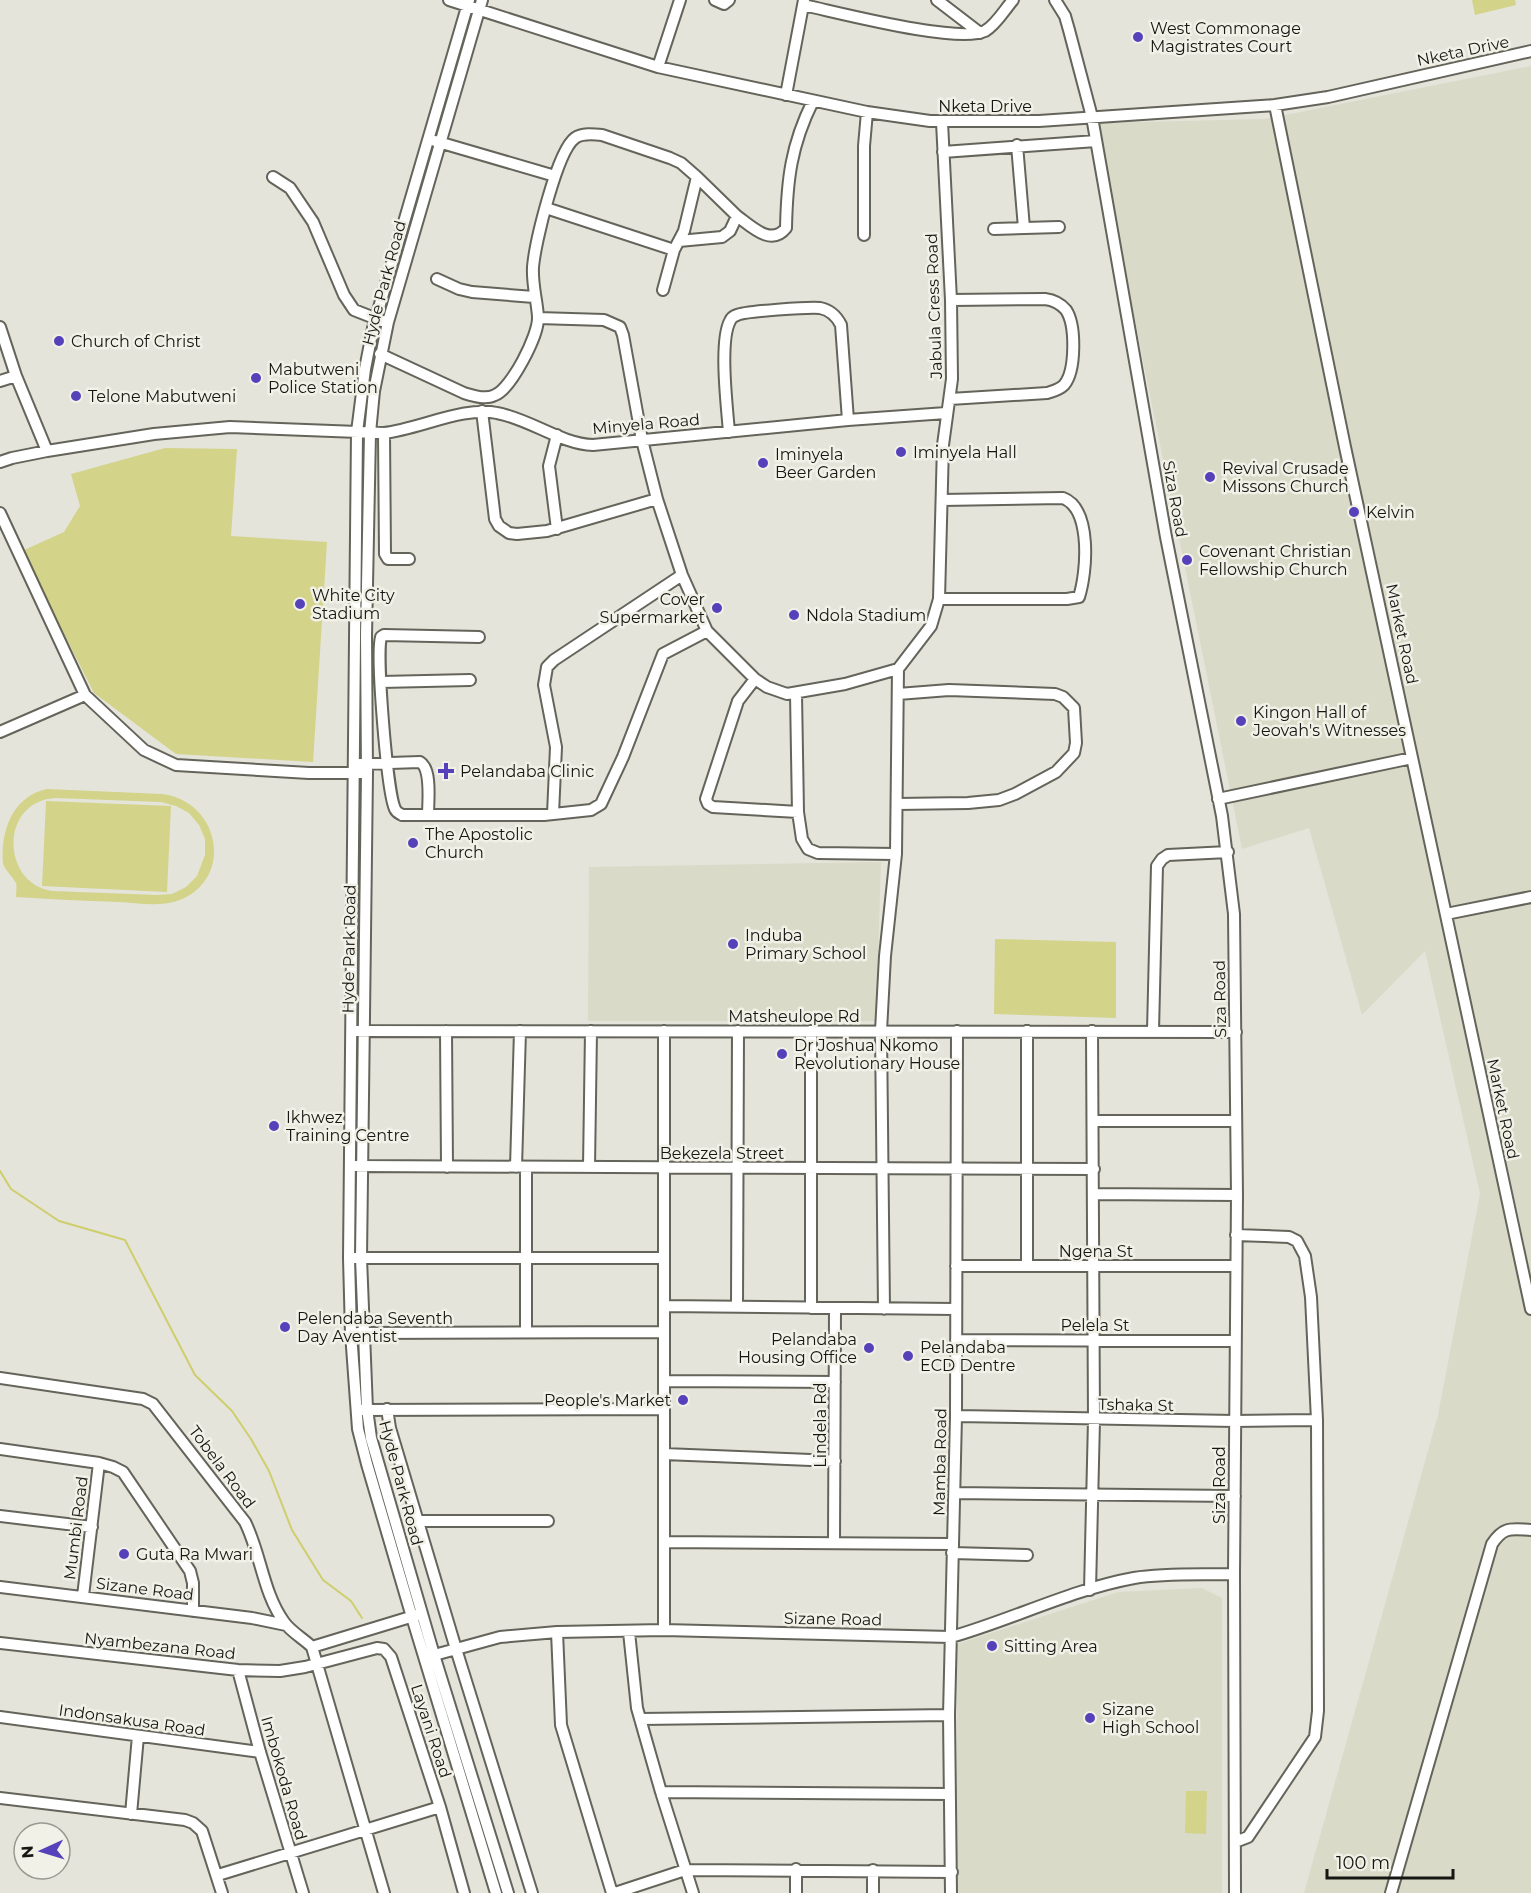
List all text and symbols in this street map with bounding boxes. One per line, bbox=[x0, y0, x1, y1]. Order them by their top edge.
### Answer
place label: West Commonage Magistrates Court bbox=[1150, 19, 1301, 56]
marker: West Commonage Magistrates Court bbox=[1131, 30, 1145, 44]
street label: Nketa Drive bbox=[1415, 32, 1511, 70]
street label: Nketa Drive bbox=[938, 97, 1032, 116]
street label: Hyde Park Road bbox=[358, 218, 410, 348]
street label: Jabula Cress Road bbox=[922, 233, 946, 380]
place label: Church of Christ bbox=[71, 332, 201, 351]
marker: Church of Christ bbox=[52, 334, 66, 348]
place label: Mabutweni Police Station bbox=[268, 360, 378, 397]
marker: Mabutweni Police Station bbox=[249, 371, 263, 385]
place label: Telone Mabutweni bbox=[88, 387, 236, 406]
marker: Telone Mabutweni bbox=[69, 389, 83, 403]
street label: Minyela Road bbox=[591, 410, 701, 438]
place label: Iminyela Hall bbox=[913, 443, 1017, 462]
place label: Iminyela Beer Garden bbox=[775, 445, 876, 482]
marker: Iminyela Hall bbox=[894, 445, 908, 459]
marker: Iminyela Beer Garden bbox=[756, 456, 770, 470]
street label: Siza Road bbox=[1159, 459, 1191, 539]
place label: Revival Crusade Missons Church bbox=[1222, 459, 1349, 496]
marker: Revival Crusade Missons Church bbox=[1203, 470, 1217, 484]
place label: Kelvin bbox=[1366, 503, 1415, 522]
marker: Kelvin bbox=[1347, 505, 1361, 519]
place label: Covenant Christian Fellowship Church bbox=[1199, 542, 1351, 579]
marker: Covenant Christian Fellowship Church bbox=[1180, 553, 1194, 567]
street label: Market Road bbox=[1382, 582, 1422, 686]
place label: White City Stadium bbox=[312, 586, 395, 623]
place label: Cover Supermarket bbox=[600, 590, 705, 627]
marker: White City Stadium bbox=[293, 597, 307, 611]
marker: Cover Supermarket bbox=[710, 601, 724, 615]
place label: Ndola Stadium bbox=[806, 606, 926, 625]
marker: Ndola Stadium bbox=[787, 608, 801, 622]
place label: Kingon Hall of Jeovah's Witnesses bbox=[1252, 703, 1406, 740]
marker: Kingon Hall of Jeovah's Witnesses bbox=[1234, 714, 1248, 728]
marker: Pelandaba Clinic bbox=[437, 762, 455, 780]
place label: Pelandaba Clinic bbox=[460, 762, 594, 781]
place label: The Apostolic Church bbox=[425, 825, 533, 862]
marker: The Apostolic Church bbox=[406, 836, 420, 850]
street label: Hyde Park Road bbox=[338, 884, 360, 1014]
place label: Induba Primary School bbox=[745, 926, 866, 963]
marker: Induba Primary School bbox=[726, 937, 740, 951]
street label: Siza Road bbox=[1210, 960, 1230, 1038]
street label: Matsheulope Rd bbox=[728, 1007, 860, 1026]
place label: Dr Joshua Nkomo Revolutionary House bbox=[794, 1036, 960, 1073]
marker: Dr Joshua Nkomo Revolutionary House bbox=[775, 1047, 789, 1061]
street label: Market Road bbox=[1483, 1057, 1523, 1161]
place label: Ikhwez Training Centre bbox=[286, 1108, 409, 1145]
marker: Ikhwez Training Centre bbox=[267, 1119, 281, 1133]
street label: Bekezela Street bbox=[660, 1144, 785, 1163]
street label: Ngena St bbox=[1059, 1242, 1134, 1261]
place label: Pelendaba Seventh Day Aventist bbox=[297, 1309, 453, 1346]
street label: Pelela St bbox=[1060, 1316, 1130, 1335]
marker: Pelendaba Seventh Day Aventist bbox=[278, 1320, 292, 1334]
place label: Pelandaba Housing Office bbox=[738, 1330, 857, 1367]
place label: Pelandaba ECD Dentre bbox=[920, 1338, 1016, 1375]
marker: Pelandaba Housing Office bbox=[862, 1341, 876, 1355]
marker: Pelandaba ECD Dentre bbox=[901, 1349, 915, 1363]
street label: Lindela Rd bbox=[811, 1382, 830, 1468]
place label: People's Market bbox=[544, 1391, 672, 1410]
marker: People's Market bbox=[676, 1393, 690, 1407]
street label: Tshaka St bbox=[1098, 1395, 1175, 1415]
street label: Mamba Road bbox=[930, 1408, 950, 1516]
street label: Hyde Park Road bbox=[375, 1418, 427, 1548]
street label: Tobela Road bbox=[185, 1422, 259, 1512]
street label: Siza Road bbox=[1210, 1446, 1229, 1524]
street label: Mumbi Road bbox=[60, 1475, 92, 1581]
place label: Guta Ra Mwari bbox=[136, 1545, 253, 1564]
marker: Guta Ra Mwari bbox=[117, 1547, 131, 1561]
street label: Sizane Road bbox=[95, 1574, 195, 1604]
street label: Sizane Road bbox=[784, 1609, 882, 1629]
street label: Nyambezana Road bbox=[83, 1629, 237, 1663]
place label: Sitting Area bbox=[1004, 1637, 1098, 1656]
marker: Sitting Area bbox=[985, 1639, 999, 1653]
street label: Layani Road bbox=[407, 1682, 455, 1780]
street label: Indonsakusa Road bbox=[57, 1700, 207, 1740]
place label: Sizane High School bbox=[1102, 1700, 1199, 1737]
marker: Sizane High School bbox=[1083, 1711, 1097, 1725]
street label: Imbokoda Road bbox=[257, 1714, 311, 1842]
north arrow bbox=[12, 1821, 72, 1881]
scale bar bbox=[1327, 1842, 1453, 1880]
text: N bbox=[18, 1845, 37, 1859]
text: 100 m bbox=[1336, 1852, 1390, 1874]

